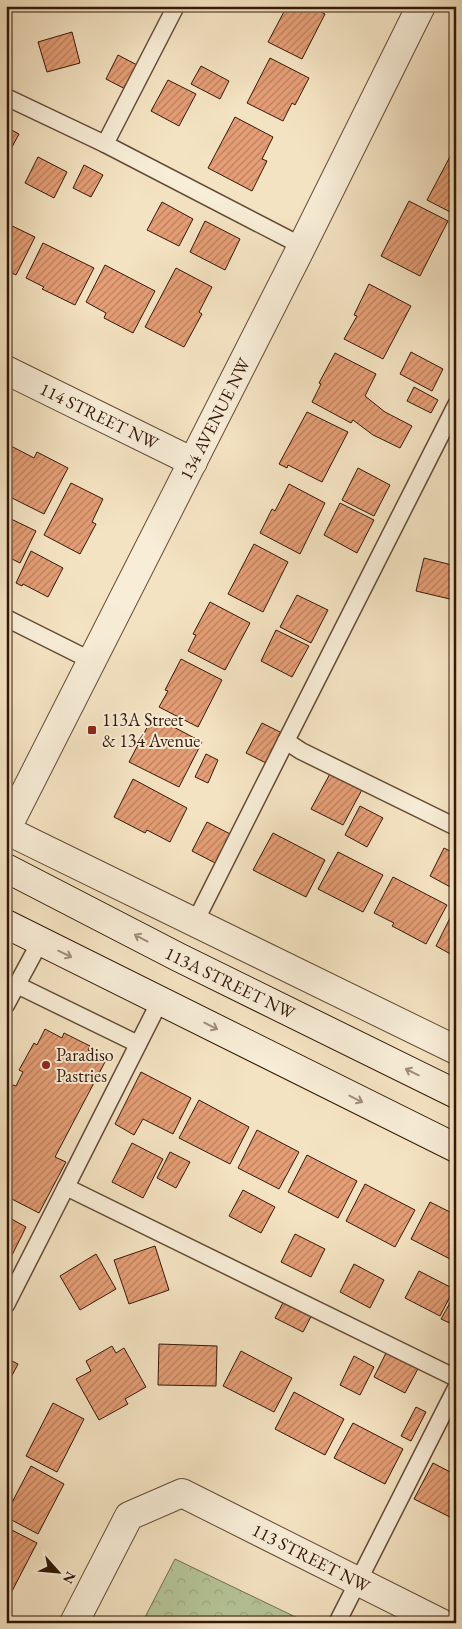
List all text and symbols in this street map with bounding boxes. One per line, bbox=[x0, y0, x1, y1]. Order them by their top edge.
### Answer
street label: 134 AVENUE NW bbox=[174, 354, 255, 484]
street label: 114 STREET NW bbox=[36, 377, 163, 454]
place label: 113A Street & 134 Avenue bbox=[102, 708, 200, 752]
marker: 113A Street & 134 Avenue bbox=[86, 724, 98, 736]
one-way arrow bbox=[134, 933, 149, 942]
street label: 113A STREET NW bbox=[161, 941, 300, 1024]
one-way arrow bbox=[57, 950, 72, 960]
one-way arrow bbox=[203, 1022, 218, 1031]
place label: Paradiso Pastries bbox=[56, 1043, 114, 1087]
marker: Paradiso Pastries bbox=[40, 1059, 52, 1071]
one-way arrow bbox=[405, 1067, 420, 1076]
one-way arrow bbox=[349, 1094, 364, 1104]
street label: 113 STREET NW bbox=[248, 1518, 375, 1597]
north arrow bbox=[32, 1546, 82, 1596]
text: N bbox=[59, 1569, 80, 1588]

